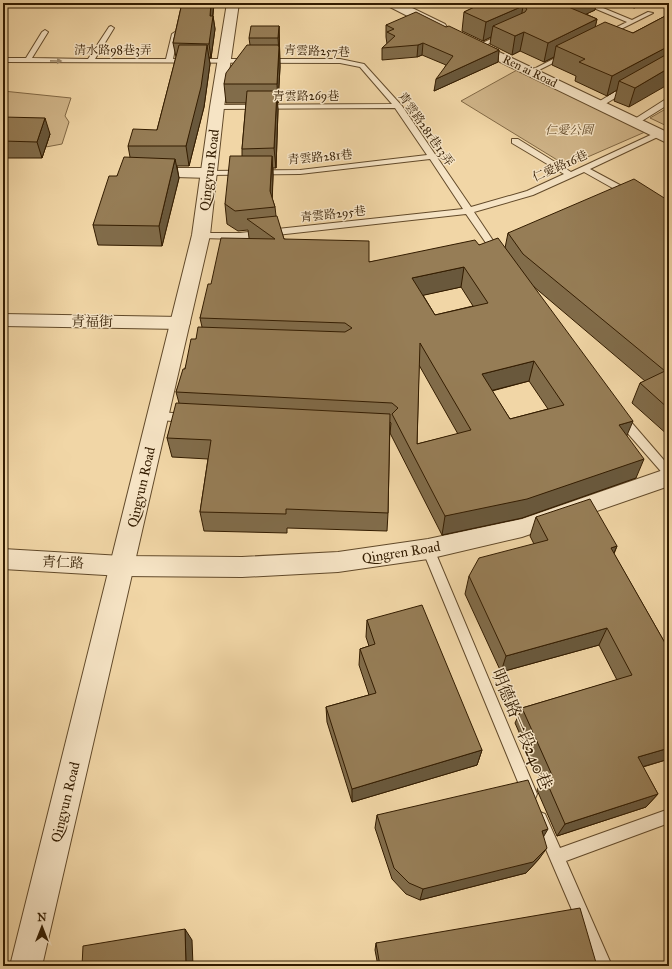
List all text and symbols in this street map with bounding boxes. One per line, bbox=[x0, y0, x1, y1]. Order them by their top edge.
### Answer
street label: 清水路98巷3弄 bbox=[74, 43, 152, 57]
street label: 青雲路257巷 bbox=[284, 43, 350, 59]
street label: Ren ai Road bbox=[500, 52, 560, 90]
one-way arrow bbox=[50, 58, 63, 64]
street label: 青雲路269巷 bbox=[273, 89, 339, 103]
street label: 青雲路281巷13弄 bbox=[395, 90, 457, 168]
park label: 仁愛公園 bbox=[545, 123, 595, 137]
street label: Qingyun Road bbox=[196, 128, 223, 212]
street label: 青雲路281巷 bbox=[287, 147, 353, 167]
street label: 仁愛路16巷 bbox=[530, 148, 590, 184]
street label: 青雲路295巷 bbox=[299, 204, 367, 224]
street label: 青福街 bbox=[71, 313, 113, 330]
street label: Qingyun Road bbox=[124, 445, 159, 529]
street label: Qingren Road bbox=[361, 538, 442, 567]
street label: 青仁路 bbox=[42, 553, 84, 572]
street label: 明德路一段240巷 bbox=[487, 665, 557, 793]
street label: Qingyun Road bbox=[47, 760, 84, 844]
north arrow bbox=[22, 907, 62, 947]
text: N bbox=[37, 911, 47, 924]

